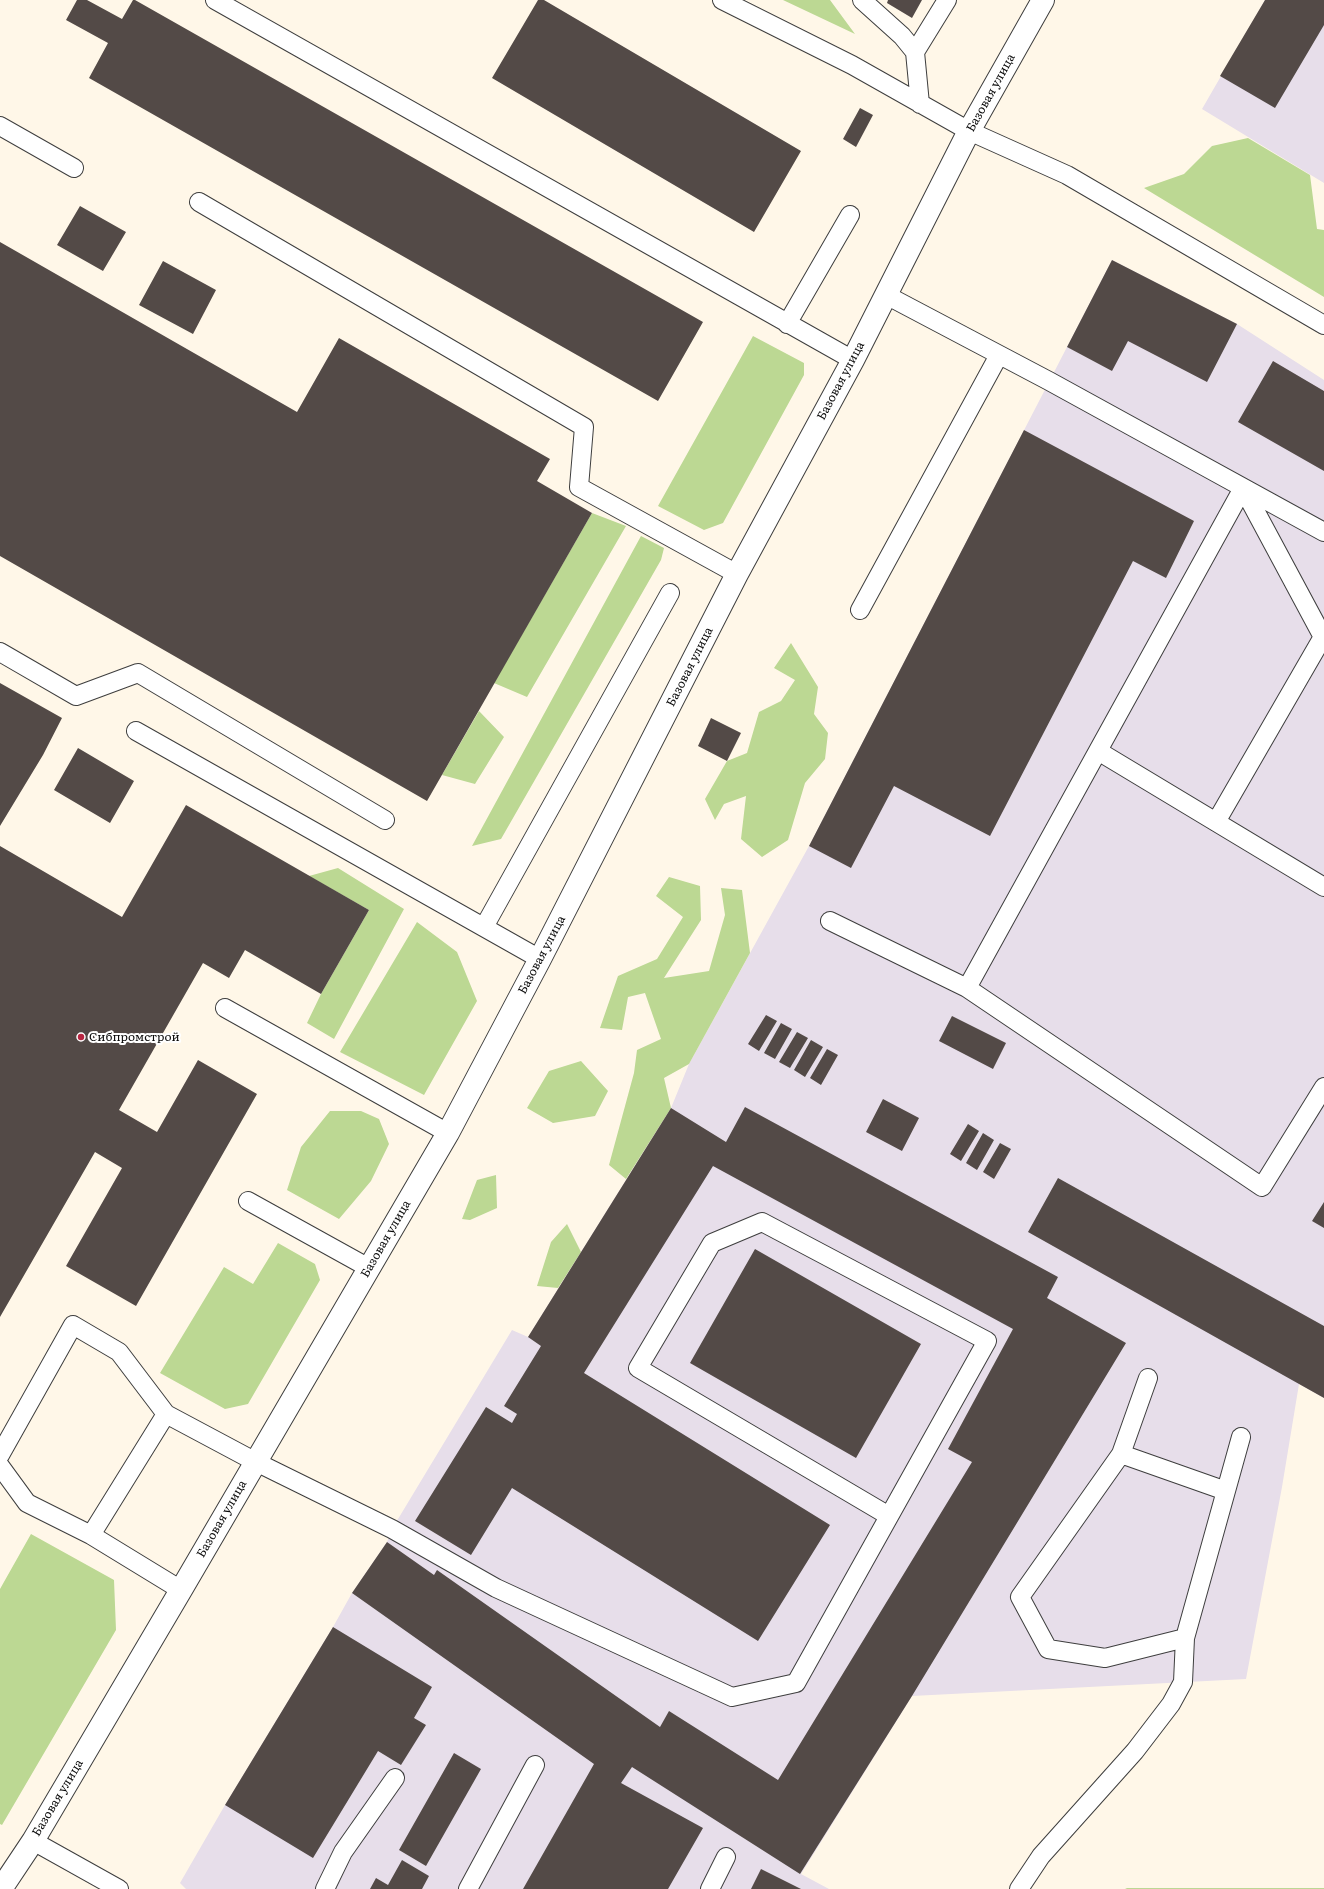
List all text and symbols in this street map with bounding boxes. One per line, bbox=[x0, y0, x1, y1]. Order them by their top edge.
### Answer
street label: Базовая улица bbox=[964, 51, 1018, 135]
street label: Базовая улица bbox=[814, 339, 868, 423]
street label: Базовая улица bbox=[664, 625, 716, 709]
street label: Базовая улица bbox=[515, 913, 569, 997]
place label: Сибпромстрой bbox=[89, 1030, 180, 1044]
marker: Сибпромстрой bbox=[76, 1032, 86, 1042]
street label: Базовая улица bbox=[358, 1198, 414, 1280]
street label: Базовая улица bbox=[194, 1478, 250, 1560]
street label: Базовая улица bbox=[29, 1757, 87, 1839]

